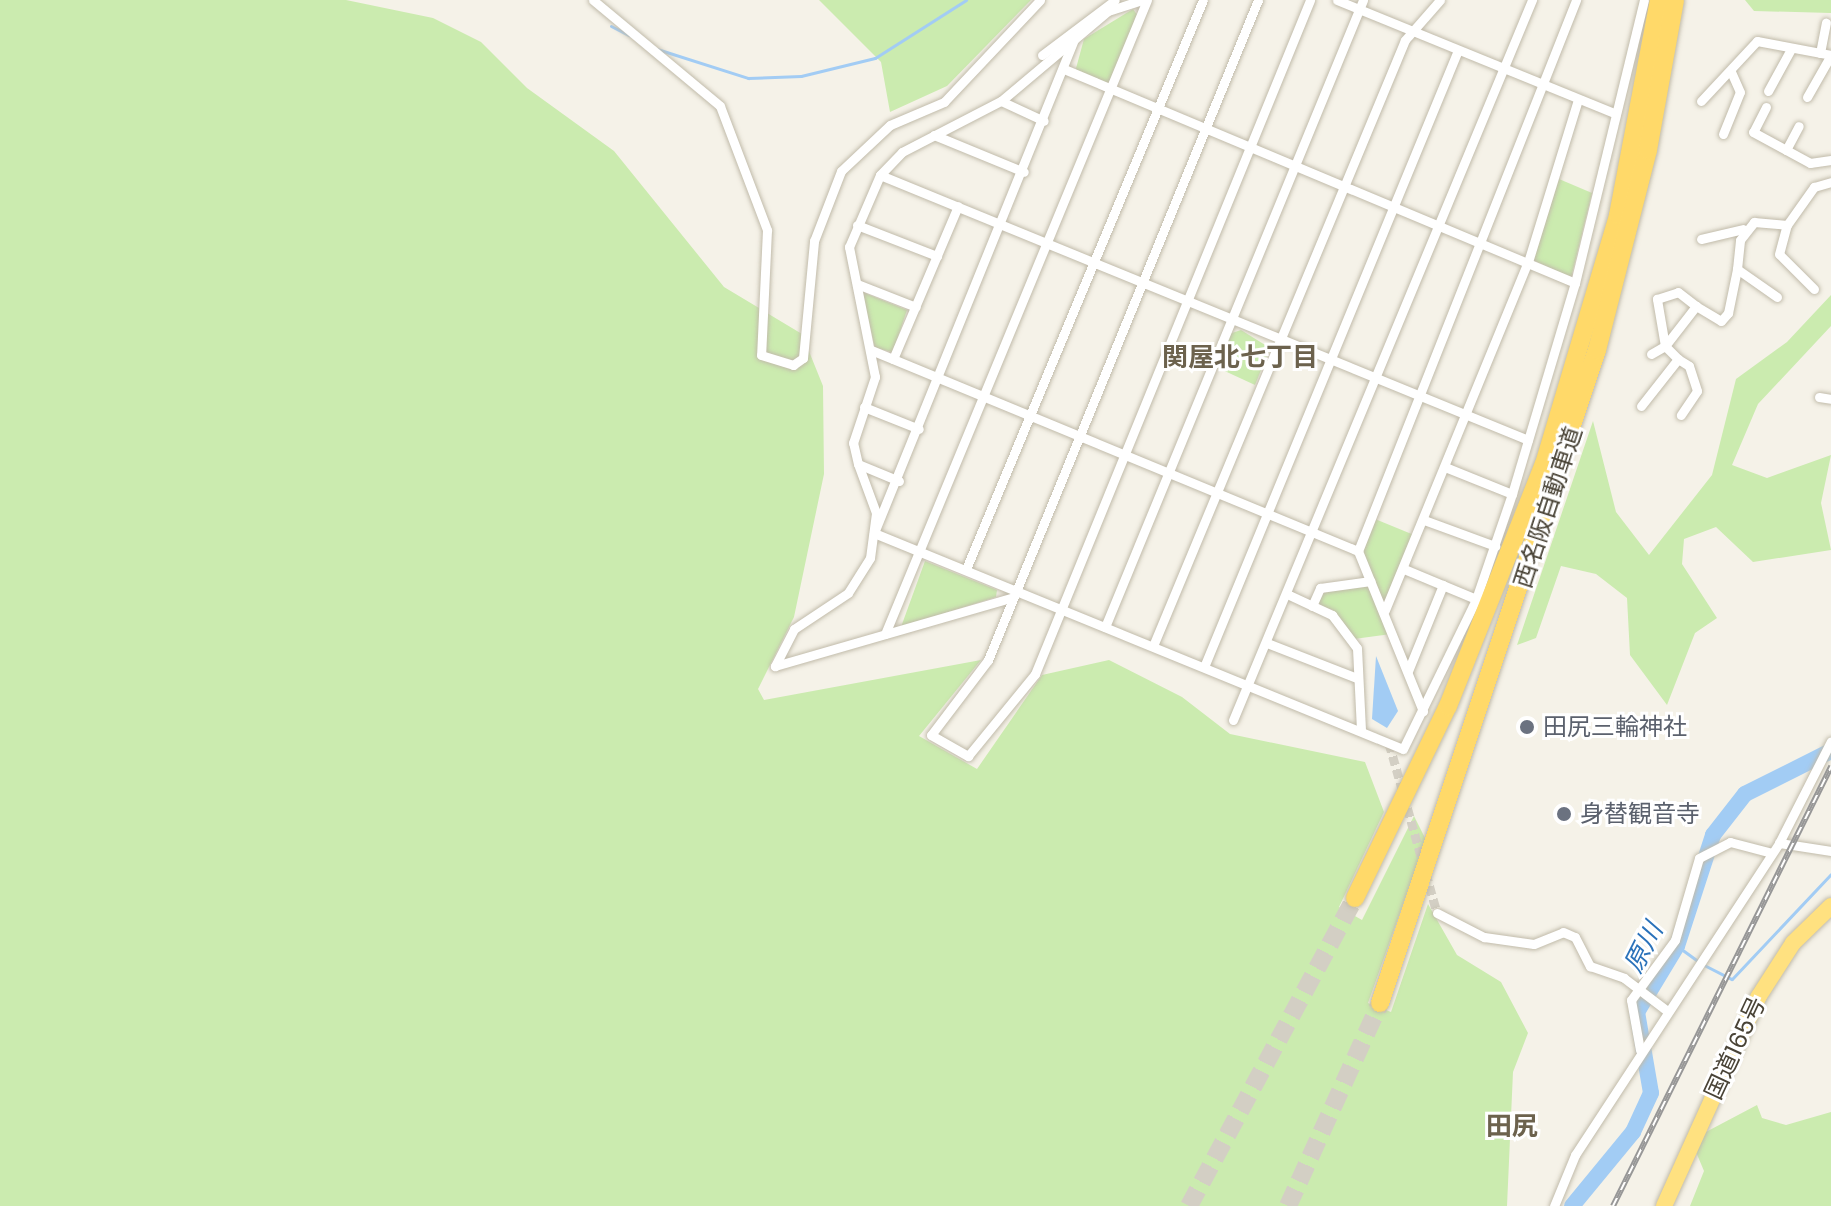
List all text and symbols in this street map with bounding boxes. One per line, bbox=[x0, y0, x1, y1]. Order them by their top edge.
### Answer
district label: 関屋北七丁目 bbox=[1162, 342, 1318, 374]
street label: 西名阪自動車道 bbox=[1508, 423, 1588, 591]
place label: 田尻三輪神社 bbox=[1543, 713, 1687, 741]
marker: 田尻三輪神社 bbox=[1518, 718, 1536, 736]
place label: 身替観音寺 bbox=[1580, 800, 1700, 828]
marker: 身替観音寺 bbox=[1555, 805, 1573, 823]
water label: 原川 bbox=[1618, 918, 1670, 978]
street label: 国道165号 bbox=[1699, 992, 1771, 1104]
district label: 田尻 bbox=[1486, 1111, 1538, 1143]

